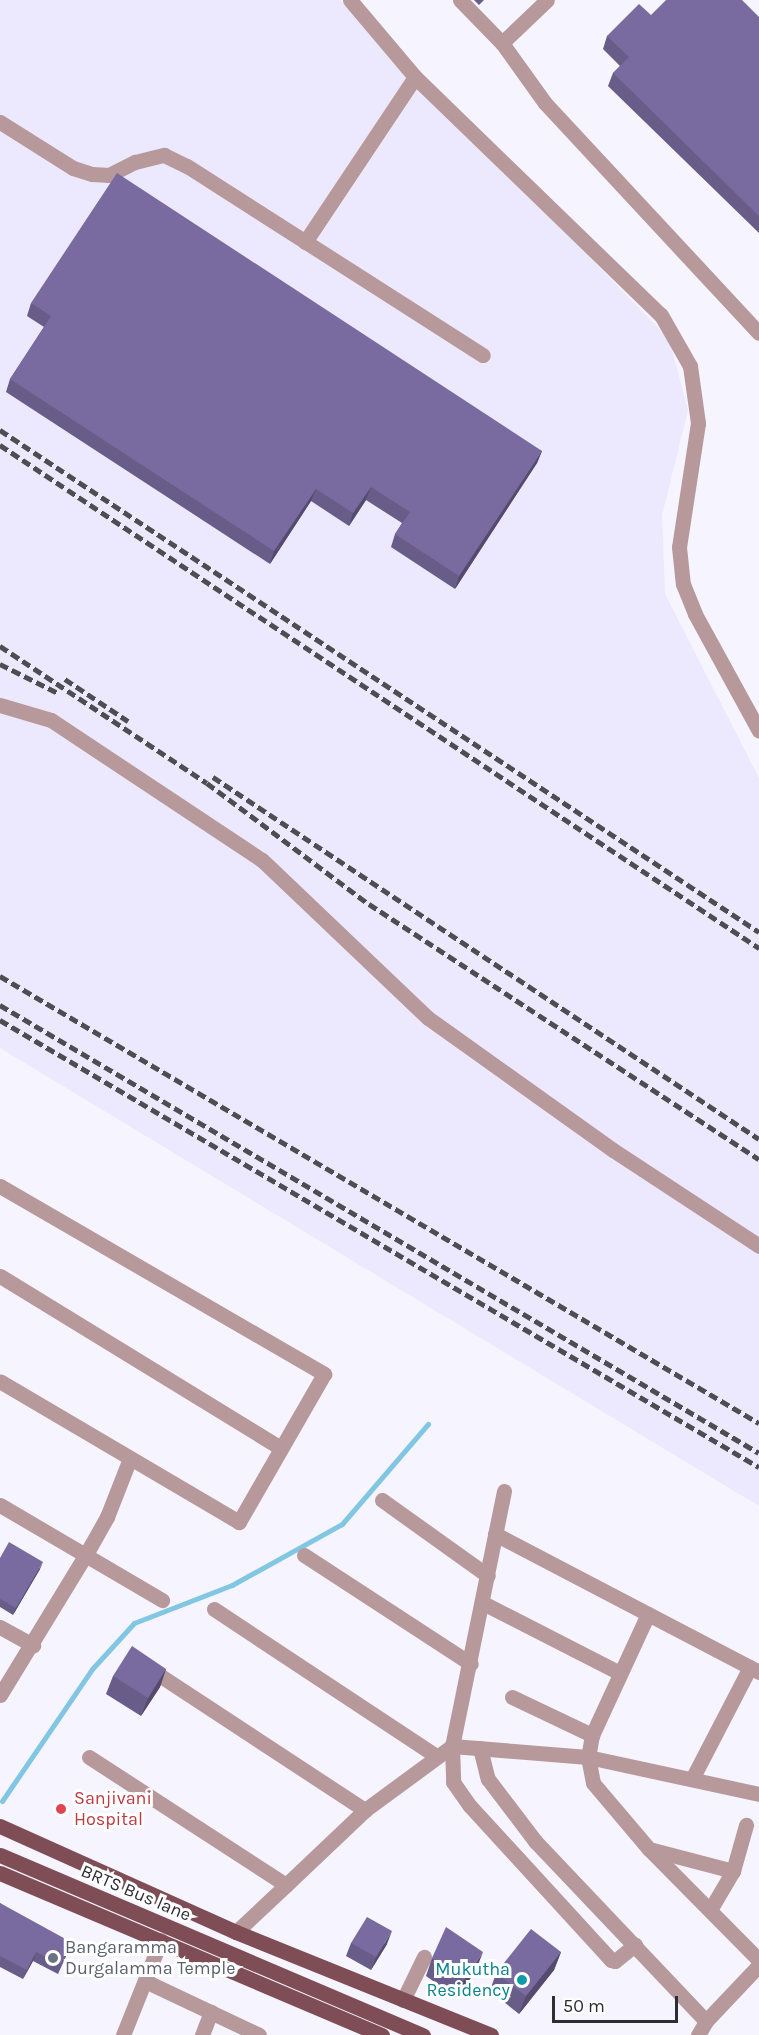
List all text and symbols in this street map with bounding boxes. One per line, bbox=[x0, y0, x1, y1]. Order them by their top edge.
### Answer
place label: Sanjivani Hospital bbox=[74, 1788, 152, 1830]
marker: Sanjivani Hospital bbox=[52, 1800, 70, 1818]
street label: BRTS Bus lane bbox=[78, 1860, 194, 1926]
place label: Bangaramma Durgalamma Temple bbox=[65, 1937, 235, 1980]
marker: Bangaramma Durgalamma Temple bbox=[46, 1951, 60, 1965]
place label: Mukutha Residency bbox=[426, 1959, 510, 2002]
marker: Mukutha Residency bbox=[515, 1973, 529, 1987]
scale bar bbox=[555, 1984, 681, 2022]
text: 50 m bbox=[563, 1995, 605, 2017]

